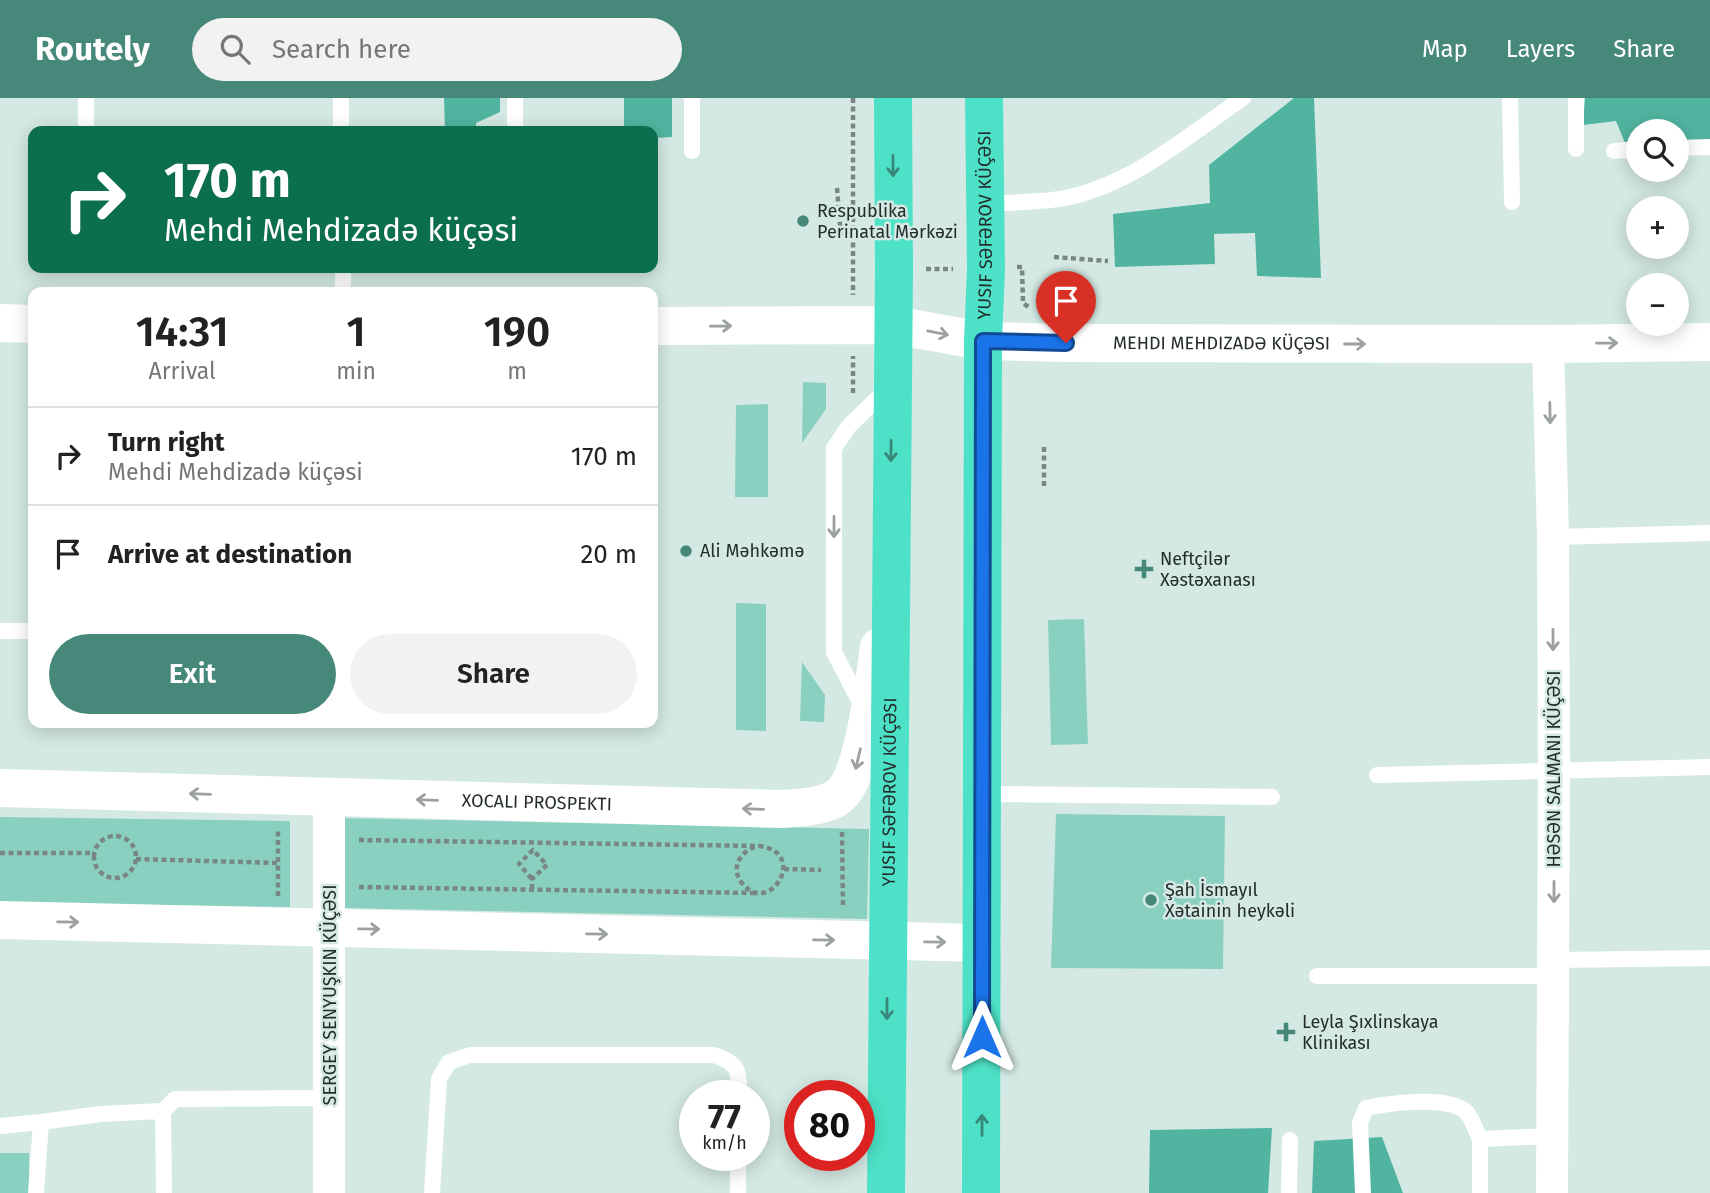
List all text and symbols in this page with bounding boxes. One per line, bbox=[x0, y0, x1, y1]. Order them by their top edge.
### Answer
search box bbox=[192, 18, 682, 81]
text: Routely bbox=[35, 29, 150, 69]
icon: search bbox=[216, 30, 254, 68]
text: Search here bbox=[272, 34, 411, 65]
text: Map bbox=[1422, 35, 1468, 63]
text: Layers bbox=[1506, 35, 1575, 63]
text: Share bbox=[1613, 35, 1675, 63]
map controls bbox=[1626, 119, 1689, 336]
button: search bbox=[1626, 119, 1689, 182]
street label: YUSIF SƏFƏROV KÜÇƏSI bbox=[973, 130, 997, 320]
text: 170 m bbox=[164, 151, 291, 210]
icon: right bbox=[49, 154, 140, 245]
one-way arrow bbox=[886, 154, 900, 177]
button: + bbox=[1626, 196, 1689, 259]
place label: Respublika Perinatal Mərkəzi bbox=[817, 200, 958, 243]
text: Mehdi Mehdizadə küçəsi bbox=[164, 211, 518, 249]
marker: Respublika Perinatal Mərkəzi bbox=[795, 213, 811, 229]
pin bbox=[1036, 271, 1096, 343]
button: − bbox=[1626, 273, 1689, 336]
icon: arrive bbox=[1047, 282, 1085, 320]
text: 14:31 bbox=[136, 307, 229, 357]
text: 1 bbox=[347, 307, 366, 357]
text: 190 bbox=[484, 307, 550, 357]
one-way arrow bbox=[709, 319, 732, 333]
one-way arrow bbox=[926, 327, 949, 340]
street label: MEHDI MEHDIZADƏ KÜÇƏSI bbox=[1113, 332, 1330, 355]
one-way arrow bbox=[1343, 337, 1366, 351]
one-way arrow bbox=[1595, 337, 1618, 350]
text: Arrival bbox=[148, 357, 216, 385]
text: min bbox=[336, 357, 376, 385]
text: m bbox=[507, 357, 527, 385]
one-way arrow bbox=[1543, 401, 1556, 424]
text: Turn right bbox=[108, 427, 225, 458]
icon: right bbox=[49, 437, 87, 475]
one-way arrow bbox=[884, 440, 898, 463]
text: 170 m bbox=[571, 441, 637, 472]
text: Mehdi Mehdizadə küçəsi bbox=[108, 458, 363, 486]
one-way arrow bbox=[827, 515, 841, 538]
icon: arrive bbox=[49, 535, 87, 573]
text: Arrive at destination bbox=[108, 539, 352, 570]
text: 20 m bbox=[580, 539, 637, 570]
place label: Ali Məhkəmə bbox=[700, 540, 804, 562]
marker: Ali Məhkəmə bbox=[678, 543, 694, 559]
place label: Neftçilər Xəstəxanası bbox=[1160, 548, 1256, 591]
marker: Neftçilər Xəstəxanası bbox=[1134, 559, 1154, 579]
one-way arrow bbox=[1546, 628, 1560, 651]
button: Exit bbox=[49, 634, 336, 714]
button: Share bbox=[350, 634, 637, 714]
street label: HƏSƏN SALMANI KÜÇƏSI bbox=[1543, 671, 1565, 867]
street label: YUSIF SƏFƏROV KÜÇƏSI bbox=[878, 697, 901, 887]
one-way arrow bbox=[851, 747, 865, 770]
one-way arrow bbox=[189, 787, 212, 800]
street label: XOCALI PROSPEKTI bbox=[461, 789, 612, 815]
one-way arrow bbox=[416, 793, 439, 806]
one-way arrow bbox=[742, 802, 765, 815]
place label: Şah İsmayıl Xətainin heykəli bbox=[1165, 879, 1295, 922]
one-way arrow bbox=[1547, 880, 1561, 903]
street label: SERGEY SENYUŞKIN KÜÇƏSI bbox=[319, 885, 341, 1105]
marker: Şah İsmayıl Xətainin heykəli bbox=[1143, 892, 1159, 908]
one-way arrow bbox=[56, 915, 79, 928]
one-way arrow bbox=[357, 922, 380, 935]
one-way arrow bbox=[585, 928, 608, 941]
one-way arrow bbox=[812, 933, 835, 946]
one-way arrow bbox=[923, 935, 946, 949]
one-way arrow bbox=[880, 998, 894, 1021]
position arrow bbox=[945, 1000, 1019, 1074]
place label: Leyla Şıxlinskaya Klinikası bbox=[1302, 1011, 1439, 1054]
marker: Leyla Şıxlinskaya Klinikası bbox=[1276, 1022, 1296, 1042]
speed limit sign: 80 bbox=[784, 1080, 875, 1171]
text: 77 bbox=[708, 1095, 741, 1137]
one-way arrow bbox=[975, 1114, 989, 1137]
text: km/h bbox=[702, 1132, 747, 1154]

